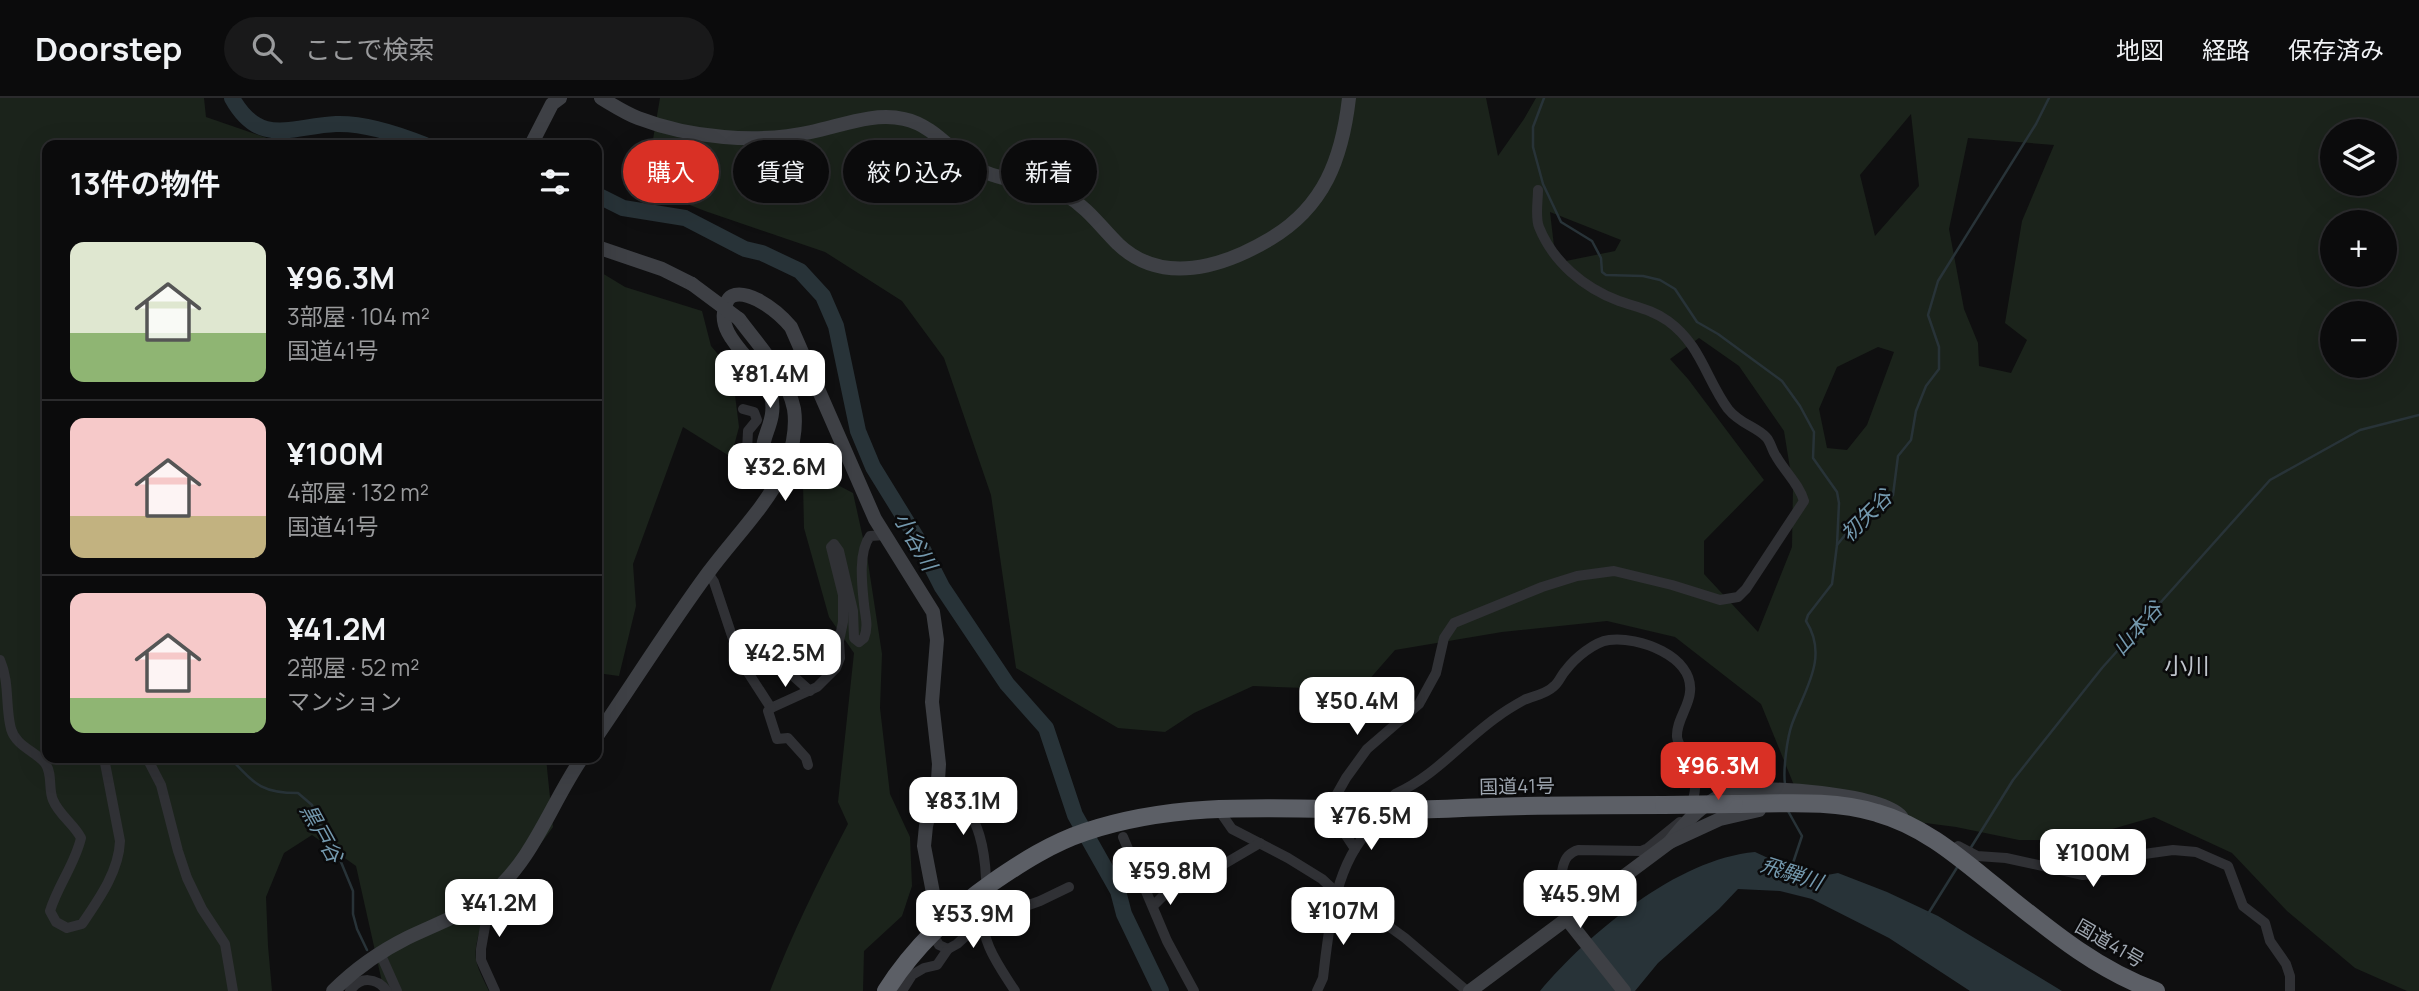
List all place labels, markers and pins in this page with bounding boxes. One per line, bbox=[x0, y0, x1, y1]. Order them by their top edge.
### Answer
pin: ¥81.4M bbox=[713, 350, 827, 410]
pin: ¥32.6M bbox=[728, 444, 842, 503]
pin: ¥42.5M bbox=[728, 630, 842, 689]
pin: ¥50.4M bbox=[1300, 678, 1414, 737]
pin: ¥96.3M bbox=[1661, 742, 1775, 802]
pin: ¥83.1M bbox=[906, 778, 1020, 837]
pin: ¥76.5M bbox=[1314, 792, 1428, 852]
pin: ¥100M bbox=[2044, 830, 2142, 889]
pin: ¥59.8M bbox=[1113, 848, 1227, 907]
pin: ¥45.9M bbox=[1523, 870, 1637, 930]
pin: ¥41.2M bbox=[442, 880, 556, 939]
pin: ¥107M bbox=[1294, 888, 1392, 947]
pin: ¥53.9M bbox=[916, 890, 1030, 950]

